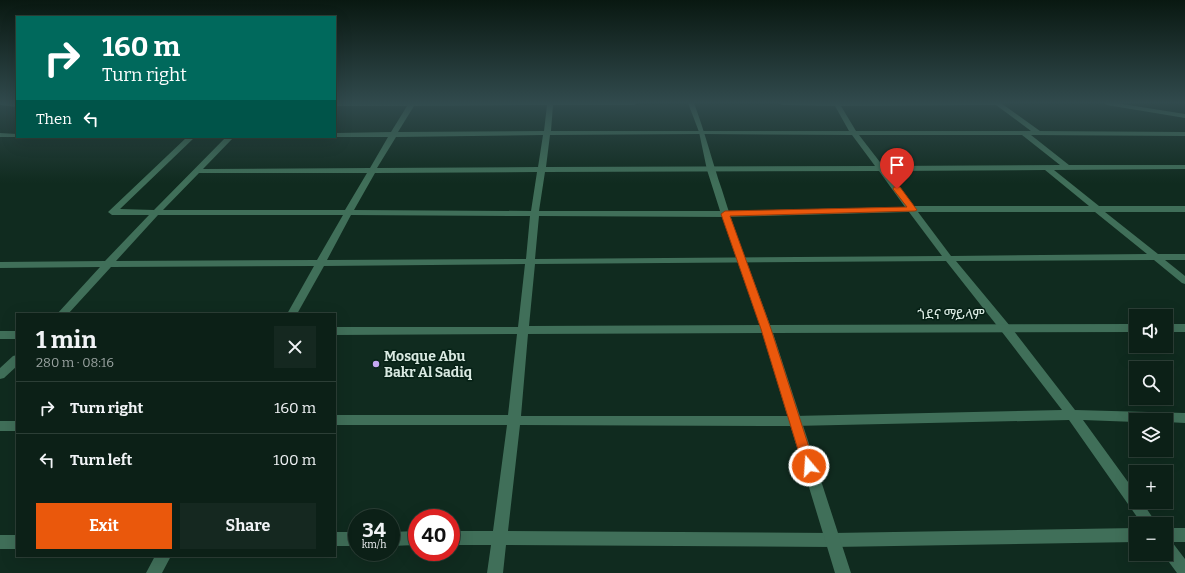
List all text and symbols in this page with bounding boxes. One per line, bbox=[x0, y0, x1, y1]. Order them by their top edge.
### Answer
text: 160 m bbox=[102, 30, 180, 63]
icon: right bbox=[36, 32, 88, 84]
text: Turn right bbox=[102, 64, 187, 86]
icon: left bbox=[80, 108, 102, 130]
text: Then bbox=[36, 110, 72, 128]
pin bbox=[880, 148, 914, 189]
icon: arrive bbox=[886, 154, 908, 176]
street label: ጎደና ማይላም bbox=[917, 306, 985, 323]
map controls bbox=[1129, 309, 1173, 561]
button: sound bbox=[1129, 309, 1173, 353]
text: 1 min bbox=[36, 326, 97, 354]
button: close bbox=[274, 326, 316, 368]
place label: Mosque Abu Bakr Al Sadiq bbox=[384, 348, 473, 381]
text: 280 m · 08:16 bbox=[36, 355, 114, 370]
marker: Mosque Abu Bakr Al Sadiq bbox=[371, 359, 381, 369]
button: search bbox=[1129, 361, 1173, 405]
icon: right bbox=[36, 397, 58, 419]
text: Turn right bbox=[70, 399, 143, 417]
text: 160 m bbox=[274, 399, 316, 417]
button: layers bbox=[1129, 413, 1173, 457]
position arrow bbox=[788, 445, 830, 487]
icon: left bbox=[36, 449, 58, 471]
text: Turn left bbox=[70, 451, 132, 469]
text: 100 m bbox=[273, 451, 316, 469]
button: + bbox=[1129, 465, 1173, 509]
button: Exit bbox=[36, 503, 172, 549]
button: Share bbox=[180, 503, 316, 549]
speed limit sign: 40 bbox=[408, 509, 460, 561]
button: − bbox=[1129, 517, 1173, 561]
text: 34 bbox=[362, 518, 386, 542]
text: km/h bbox=[362, 539, 386, 551]

